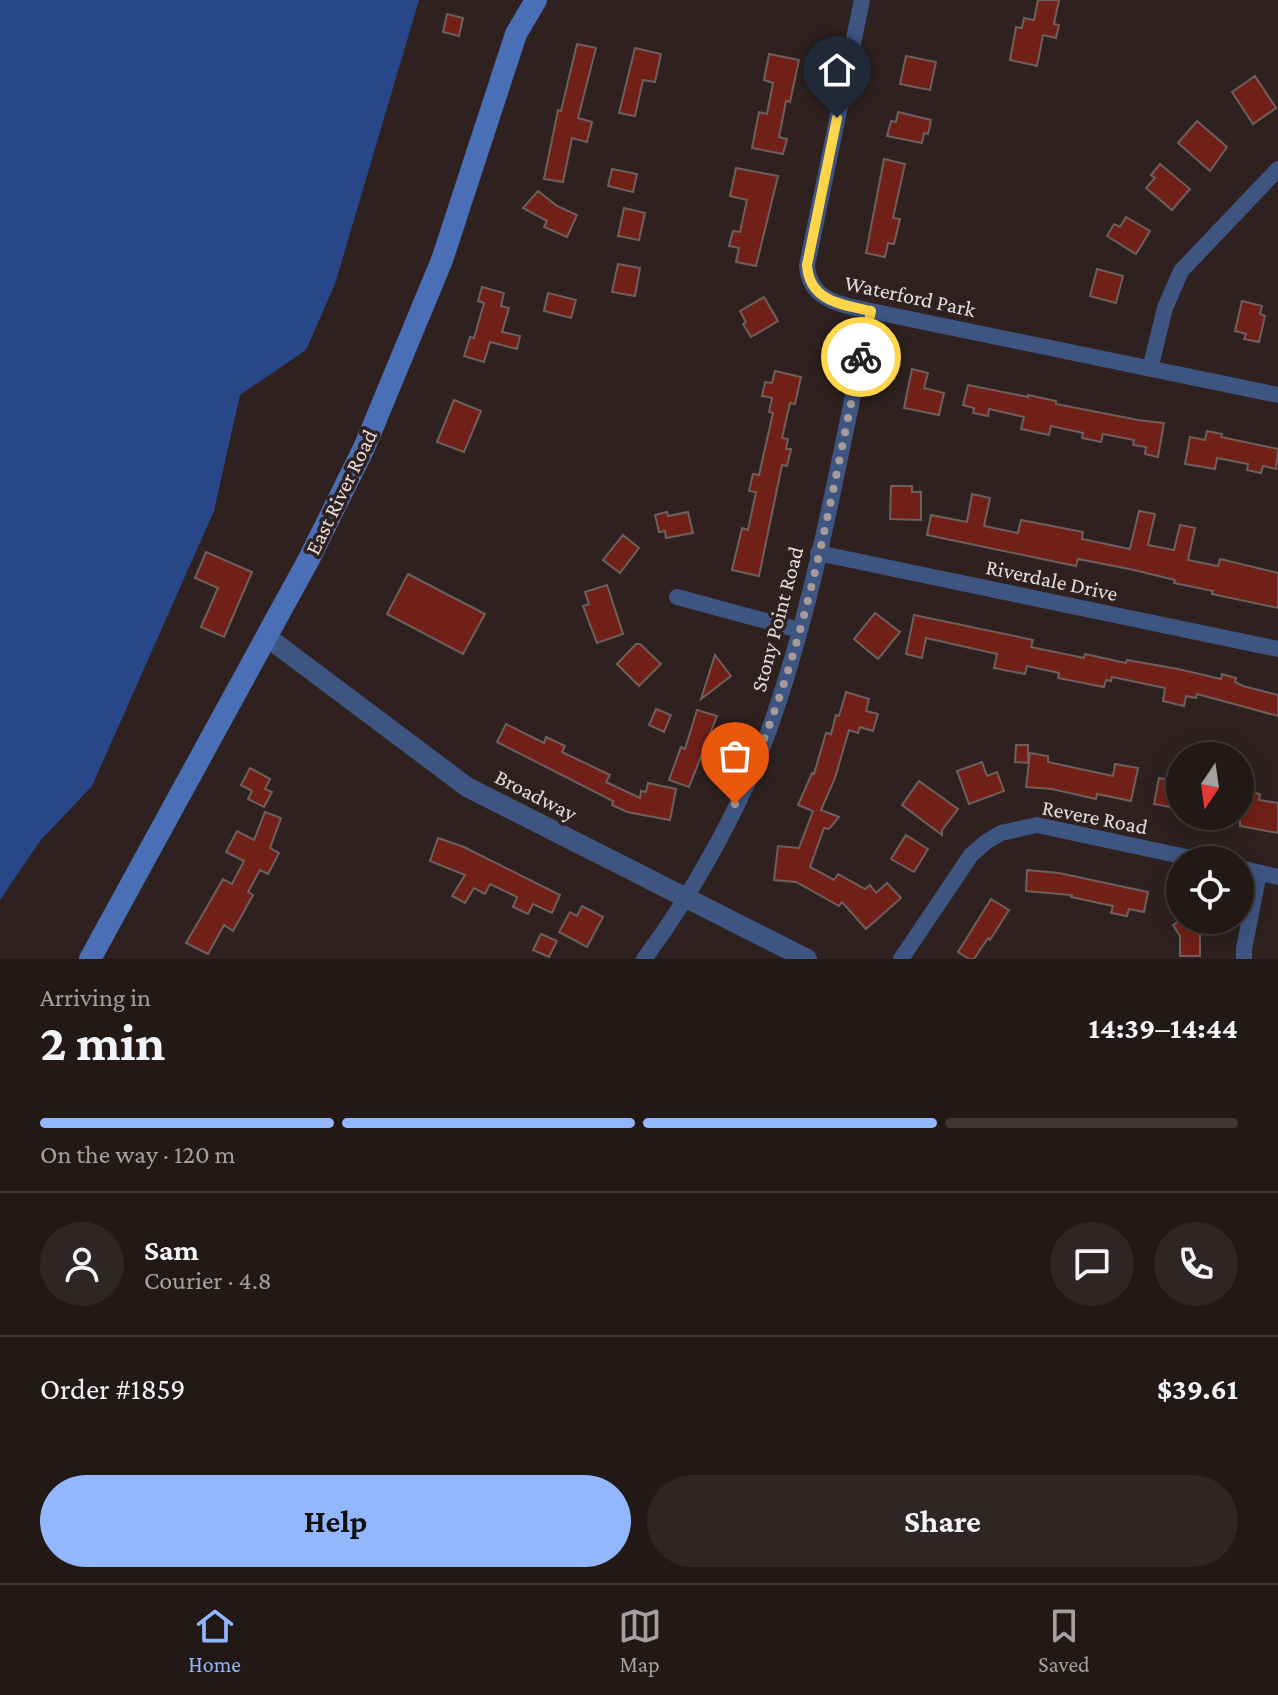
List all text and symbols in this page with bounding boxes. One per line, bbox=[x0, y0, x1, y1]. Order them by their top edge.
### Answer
pin bbox=[803, 36, 871, 118]
icon: home bbox=[815, 48, 859, 92]
street label: Waterford Park bbox=[842, 270, 978, 322]
courier bbox=[821, 317, 901, 397]
icon: bike bbox=[839, 335, 883, 379]
street label: East River Road bbox=[300, 425, 382, 559]
street label: Stony Point Road bbox=[746, 543, 809, 694]
street label: Riverdale Drive bbox=[984, 554, 1120, 606]
pin bbox=[701, 722, 769, 804]
icon: bag bbox=[713, 734, 757, 778]
north arrow bbox=[1166, 742, 1254, 830]
map controls bbox=[1166, 742, 1254, 934]
street label: Broadway bbox=[491, 764, 582, 827]
street label: Revere Road bbox=[1040, 795, 1150, 840]
button: locate bbox=[1166, 846, 1254, 934]
text: Arriving in bbox=[40, 983, 151, 1012]
text: 14:39–14:44 bbox=[1089, 1011, 1238, 1044]
text: 2 min bbox=[40, 1013, 165, 1071]
text: On the way · 120 m bbox=[40, 1140, 235, 1169]
button: person bbox=[40, 1222, 124, 1306]
button: chat bbox=[1050, 1222, 1134, 1306]
button: phone bbox=[1154, 1222, 1238, 1306]
text: Sam bbox=[144, 1233, 199, 1266]
text: Courier · 4.8 bbox=[144, 1266, 272, 1295]
text: Order #1859 bbox=[40, 1372, 185, 1405]
text: $39.61 bbox=[1157, 1372, 1238, 1405]
button: Help bbox=[40, 1475, 631, 1567]
button: Share bbox=[647, 1475, 1238, 1567]
tab: Home bbox=[188, 1604, 241, 1677]
tab: Map bbox=[618, 1604, 662, 1677]
tab: Saved bbox=[1038, 1604, 1090, 1677]

